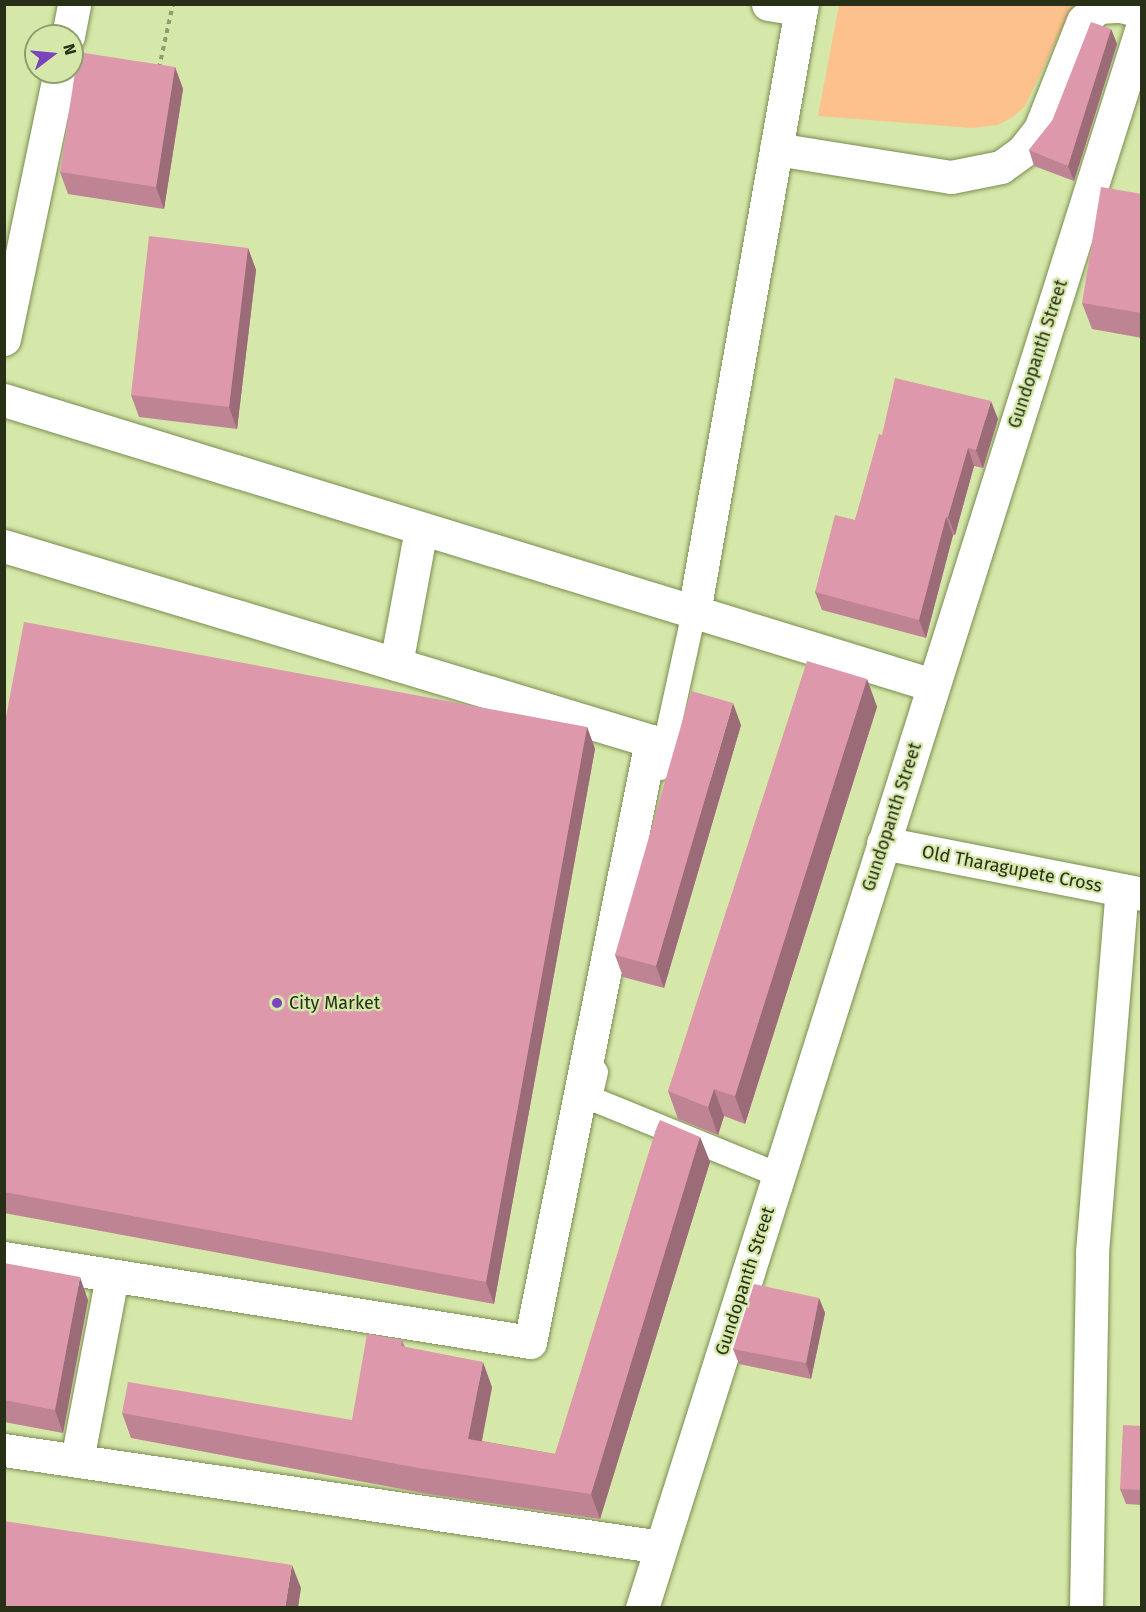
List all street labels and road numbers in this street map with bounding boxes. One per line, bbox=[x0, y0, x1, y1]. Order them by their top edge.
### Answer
street label: Gundopanth Street bbox=[1004, 277, 1072, 431]
street label: Gundopanth Street bbox=[858, 740, 926, 894]
street label: Old Tharagupete Cross bbox=[920, 841, 1104, 897]
street label: Gundopanth Street bbox=[711, 1204, 779, 1358]

